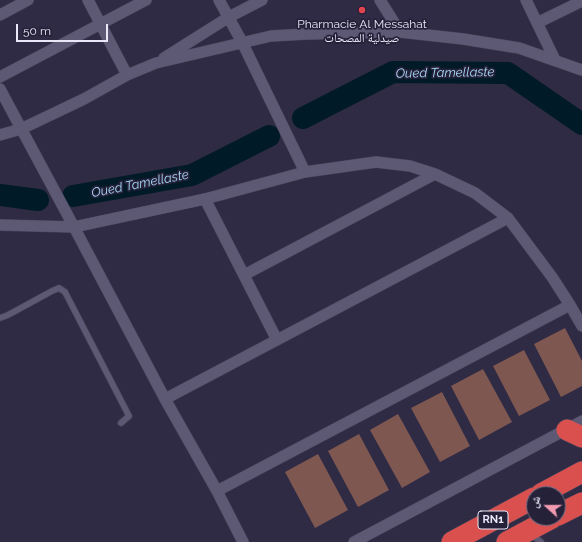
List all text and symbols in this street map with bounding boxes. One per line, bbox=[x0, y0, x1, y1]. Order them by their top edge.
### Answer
marker: Pharmacie Al Messahat صيدلية المصحات bbox=[357, 5, 367, 15]
scale bar bbox=[18, 16, 110, 42]
place label: Pharmacie Al Messahat صيدلية المصحات bbox=[297, 17, 427, 45]
text: 50 m bbox=[23, 24, 51, 38]
water label: Oued Tamellaste bbox=[395, 64, 495, 82]
water label: Oued Tamellaste bbox=[90, 167, 190, 201]
north arrow bbox=[526, 486, 566, 526]
text: ش bbox=[527, 494, 543, 510]
road number: RN1 bbox=[478, 511, 508, 529]

